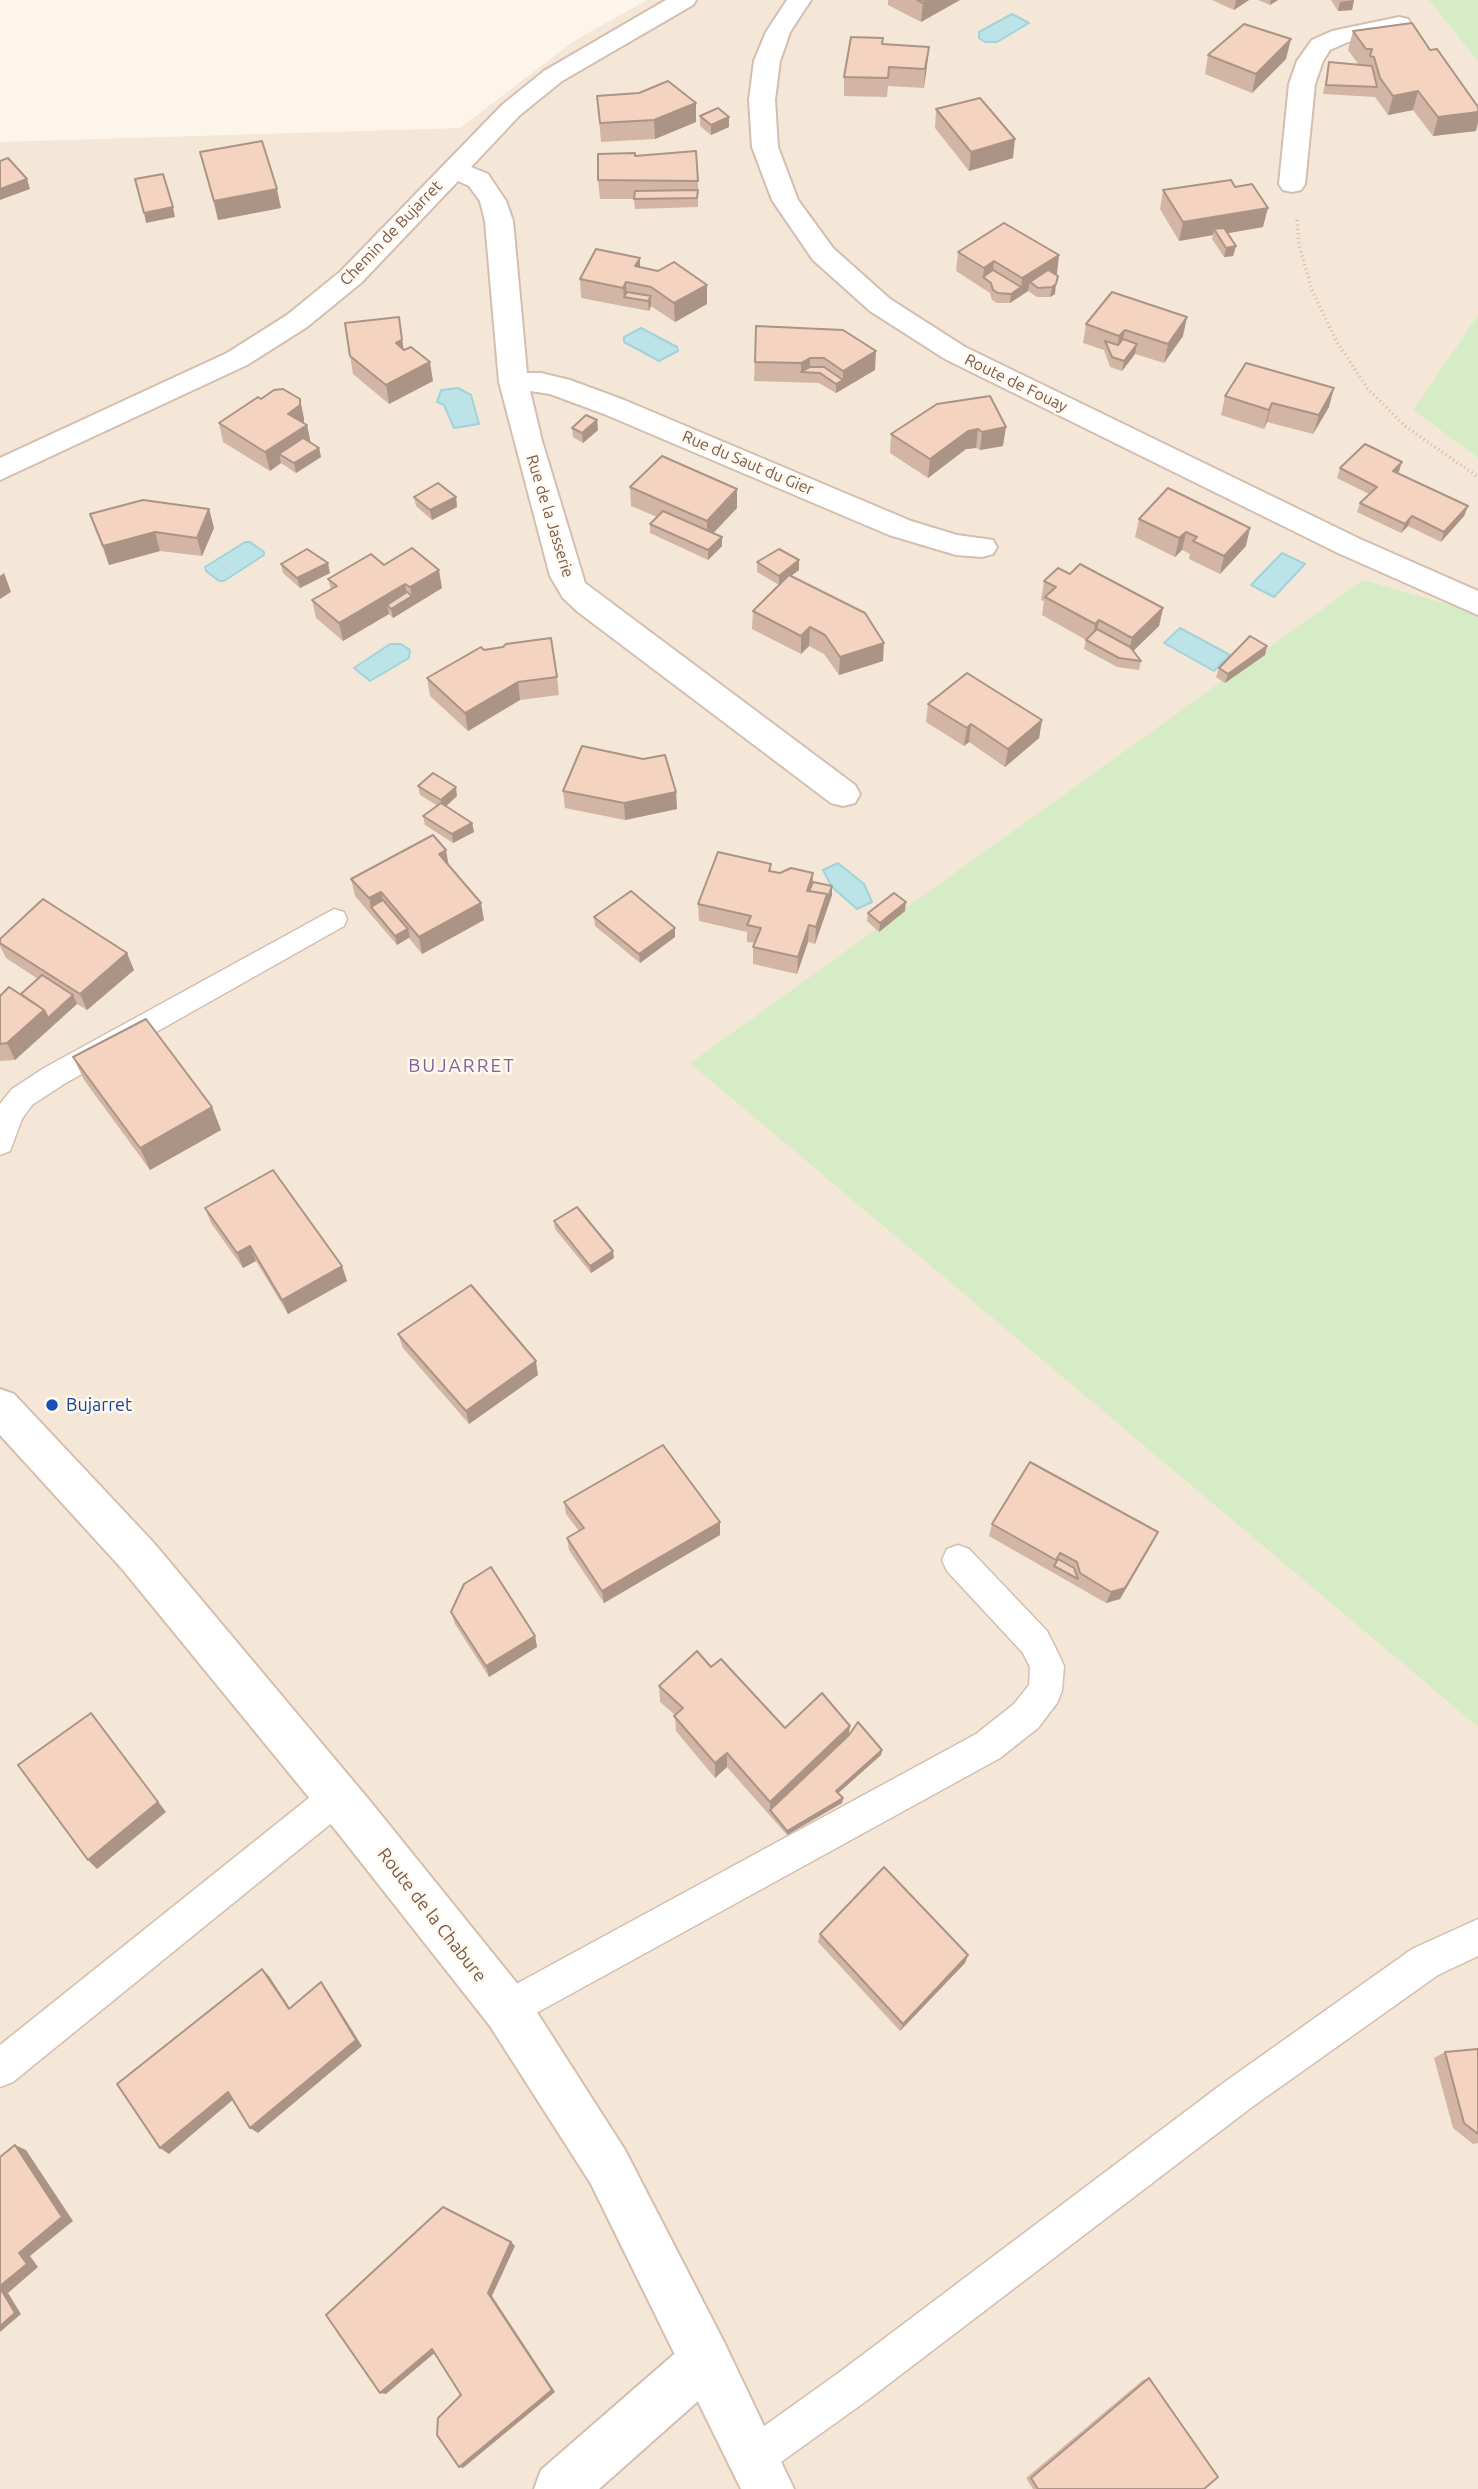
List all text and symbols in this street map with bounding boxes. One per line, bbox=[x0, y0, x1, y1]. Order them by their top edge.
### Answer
street label: Chemin de Bujarret bbox=[336, 176, 446, 290]
street label: Route de Fouay bbox=[962, 350, 1070, 416]
street label: Rue du Saut du Gier bbox=[679, 427, 817, 499]
street label: Rue de la Jasserie bbox=[522, 452, 578, 580]
district label: BUJARRET bbox=[409, 1055, 515, 1077]
place label: Bujarret bbox=[66, 1394, 132, 1416]
marker: Bujarret bbox=[44, 1397, 60, 1413]
street label: Route de la Chabure bbox=[373, 1844, 491, 1986]

